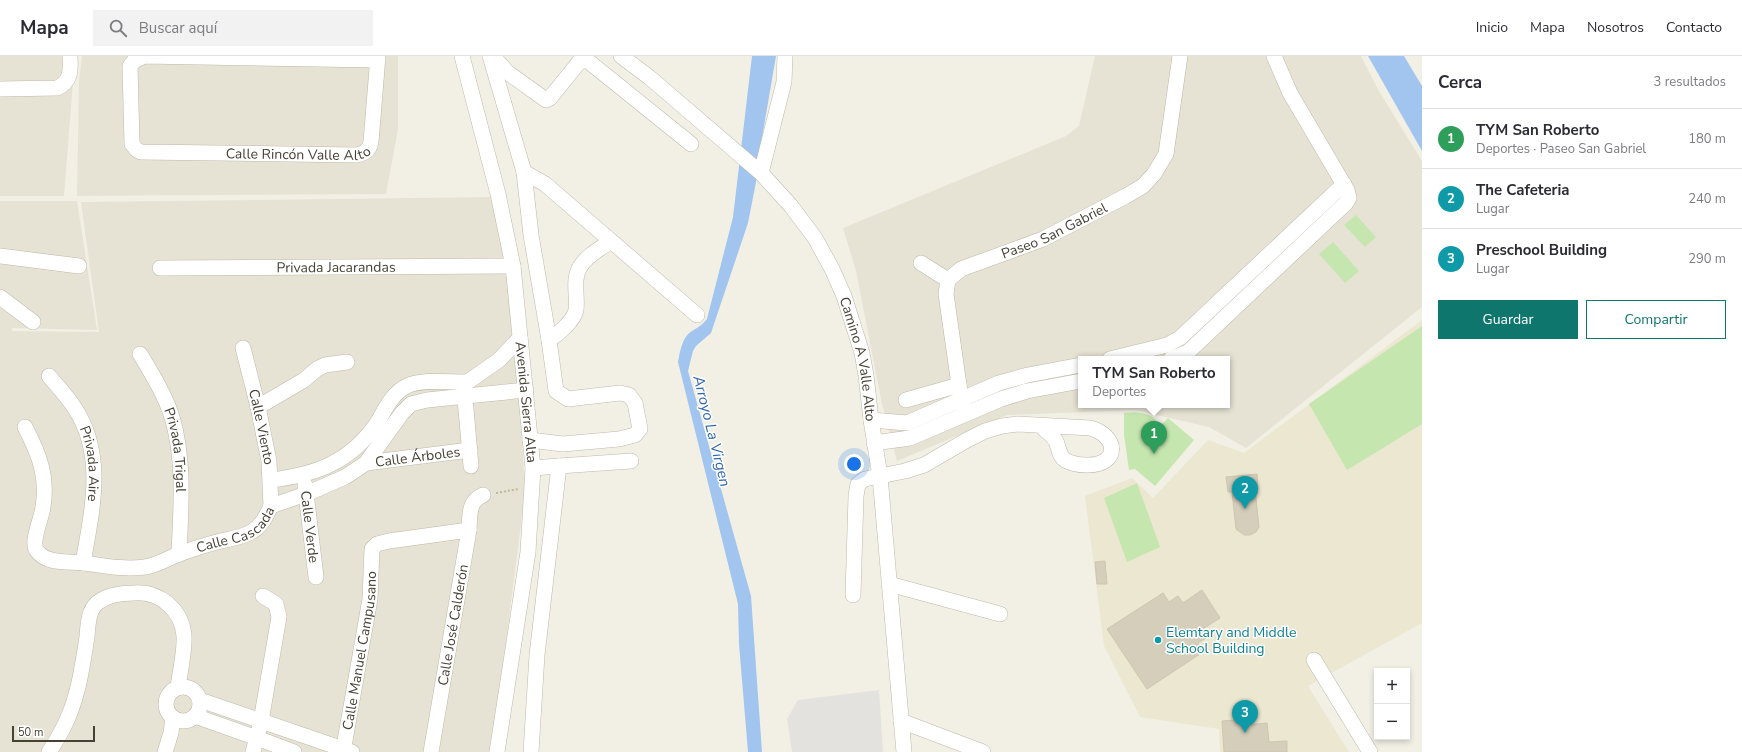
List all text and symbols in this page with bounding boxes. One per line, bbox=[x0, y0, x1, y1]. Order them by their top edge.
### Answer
search box bbox=[93, 10, 373, 46]
text: Mapa bbox=[20, 15, 69, 41]
icon: search bbox=[107, 17, 129, 39]
text: Buscar aquí bbox=[139, 18, 217, 38]
text: Inicio bbox=[1476, 18, 1508, 37]
text: Mapa bbox=[1530, 18, 1565, 37]
text: Nosotros bbox=[1587, 18, 1644, 37]
text: Contacto bbox=[1666, 18, 1722, 37]
text: Cerca bbox=[1438, 71, 1482, 94]
text: 3 resultados bbox=[1654, 73, 1726, 91]
text: TYM San Roberto bbox=[1476, 120, 1599, 140]
text: 1 bbox=[1447, 130, 1455, 148]
text: 180 m bbox=[1688, 130, 1726, 148]
text: Deportes · Paseo San Gabriel bbox=[1476, 140, 1646, 158]
street label: Calle Rincón Valle Alto bbox=[226, 142, 375, 165]
text: The Cafeteria bbox=[1476, 180, 1569, 200]
text: 2 bbox=[1447, 190, 1455, 208]
text: 240 m bbox=[1688, 190, 1726, 208]
street label: Paseo San Gabriel bbox=[999, 198, 1111, 263]
text: Lugar bbox=[1476, 200, 1509, 218]
text: Preschool Building bbox=[1476, 240, 1607, 260]
text: 3 bbox=[1447, 250, 1455, 268]
text: 290 m bbox=[1688, 250, 1726, 268]
street label: Privada Jacarandas bbox=[276, 258, 396, 277]
text: Lugar bbox=[1476, 260, 1509, 278]
street label: Camino A Valle Alto bbox=[835, 294, 880, 423]
button: Guardar bbox=[1438, 300, 1578, 339]
button: Compartir bbox=[1586, 300, 1726, 339]
street label: Avenida Sierra Alta bbox=[511, 341, 541, 464]
popup bbox=[1078, 356, 1230, 408]
text: TYM San Roberto bbox=[1092, 363, 1216, 383]
water label: Arroyo La Virgen bbox=[688, 372, 735, 489]
text: Deportes bbox=[1092, 383, 1146, 401]
street label: Calle Viento bbox=[244, 387, 279, 467]
street label: Privada Trigal bbox=[159, 405, 190, 493]
pin: 1 bbox=[1141, 421, 1167, 454]
street label: Privada Aire bbox=[75, 423, 103, 502]
street label: Calle Árboles bbox=[374, 442, 461, 472]
your location bbox=[844, 454, 864, 474]
pin: 2 bbox=[1232, 476, 1258, 509]
street label: Calle Verde bbox=[296, 490, 323, 564]
street label: Calle Cascada bbox=[194, 503, 279, 557]
street label: Calle José Calderón bbox=[434, 563, 473, 687]
street label: Calle Manuel Campusano bbox=[338, 570, 381, 732]
place label: Elemtary and Middle School Building bbox=[1166, 623, 1296, 658]
marker: Elemtary and Middle School Building bbox=[1153, 635, 1163, 645]
map controls bbox=[1374, 668, 1410, 740]
button: + bbox=[1374, 668, 1410, 704]
pin: 3 bbox=[1232, 700, 1258, 733]
button: − bbox=[1374, 704, 1410, 740]
scale bar bbox=[12, 724, 95, 743]
text: 50 m bbox=[18, 725, 43, 740]

